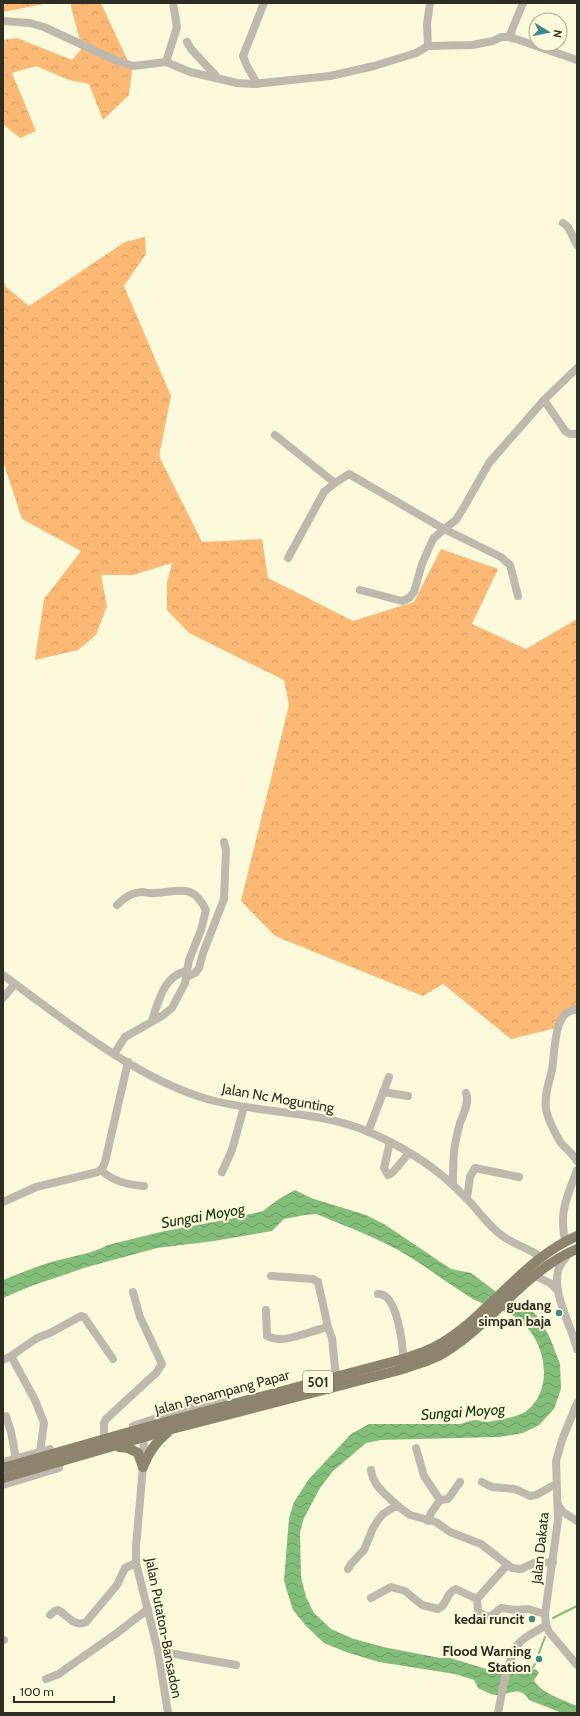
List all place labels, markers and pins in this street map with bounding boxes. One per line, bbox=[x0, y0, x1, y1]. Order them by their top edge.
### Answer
place label: gudang simpan baja bbox=[478, 1296, 551, 1330]
marker: gudang simpan baja bbox=[554, 1308, 564, 1318]
place label: kedai runcit bbox=[454, 1610, 524, 1628]
marker: kedai runcit bbox=[527, 1614, 537, 1624]
place label: Flood Warning Station bbox=[443, 1642, 531, 1676]
marker: Flood Warning Station bbox=[534, 1654, 544, 1664]

